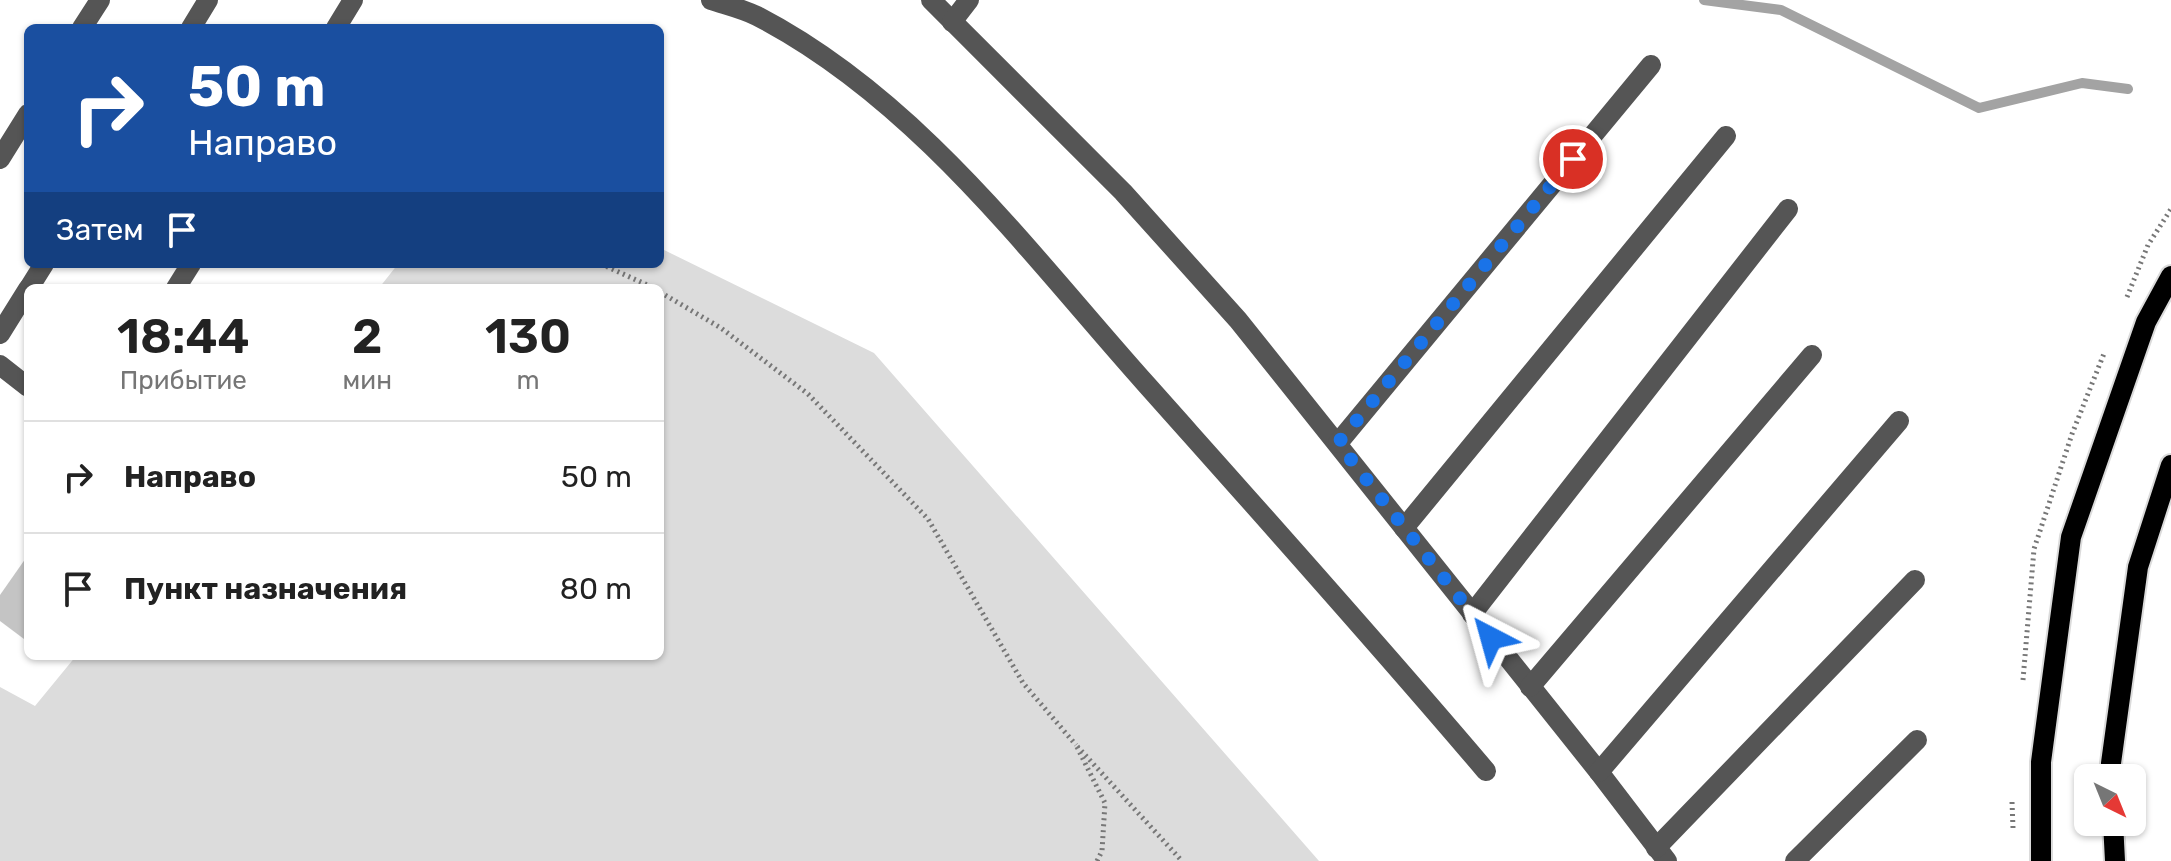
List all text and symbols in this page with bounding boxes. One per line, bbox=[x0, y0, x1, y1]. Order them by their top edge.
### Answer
text: 50 m bbox=[188, 54, 325, 120]
icon: right bbox=[56, 56, 160, 160]
text: Направо bbox=[188, 121, 337, 164]
pin bbox=[1539, 125, 1607, 193]
icon: arrive bbox=[1551, 137, 1595, 181]
icon: arrive bbox=[160, 208, 204, 252]
text: Затем bbox=[56, 212, 144, 248]
text: 18:44 bbox=[117, 308, 250, 365]
text: 2 bbox=[352, 308, 383, 365]
text: 130 bbox=[485, 308, 571, 365]
text: Прибытие bbox=[120, 365, 247, 396]
text: мин bbox=[343, 365, 392, 396]
text: m bbox=[516, 365, 540, 396]
icon: right bbox=[56, 455, 100, 499]
text: Направо bbox=[124, 459, 256, 495]
text: 50 m bbox=[561, 459, 632, 495]
icon: arrive bbox=[56, 567, 100, 611]
text: Пункт назначения bbox=[124, 571, 407, 607]
text: 80 m bbox=[560, 571, 632, 607]
position arrow bbox=[1449, 596, 1533, 680]
north arrow bbox=[2074, 764, 2146, 836]
map controls bbox=[2074, 764, 2146, 836]

